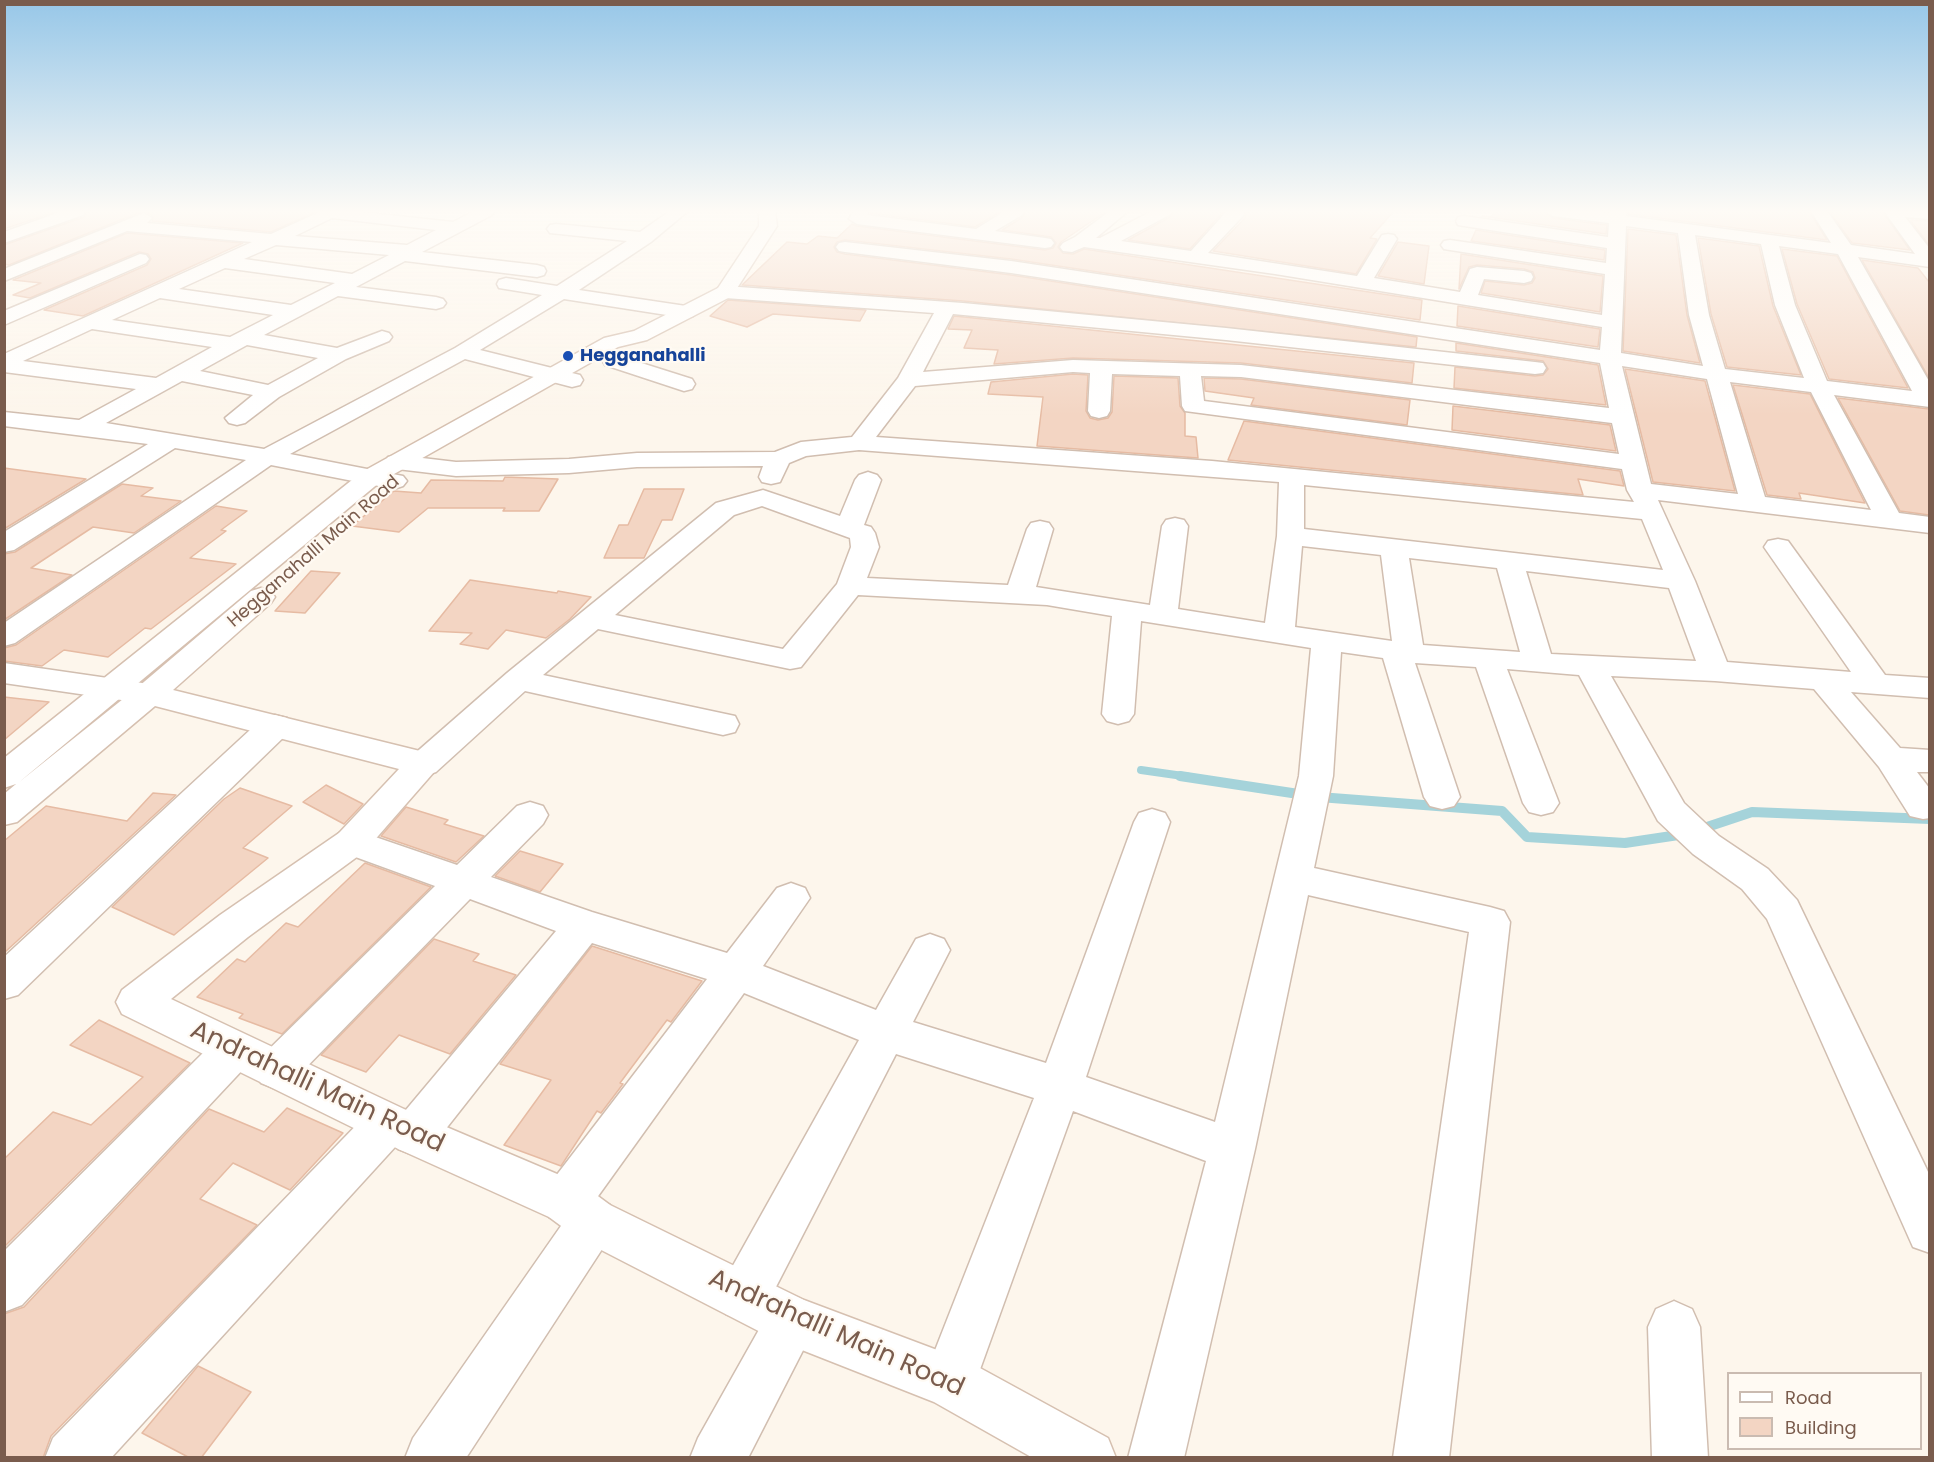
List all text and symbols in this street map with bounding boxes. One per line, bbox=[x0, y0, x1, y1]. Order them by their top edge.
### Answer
place label: Hegganahalli bbox=[580, 345, 706, 367]
marker: Hegganahalli bbox=[561, 349, 575, 363]
street label: Hegganahalli Main Road bbox=[224, 471, 404, 633]
street label: Andrahalli Main Road bbox=[185, 1015, 449, 1161]
street label: Andrahalli Main Road bbox=[703, 1263, 969, 1405]
legend bbox=[1727, 1372, 1922, 1450]
text: Road bbox=[1785, 1385, 1832, 1410]
text: Building bbox=[1785, 1415, 1857, 1440]

